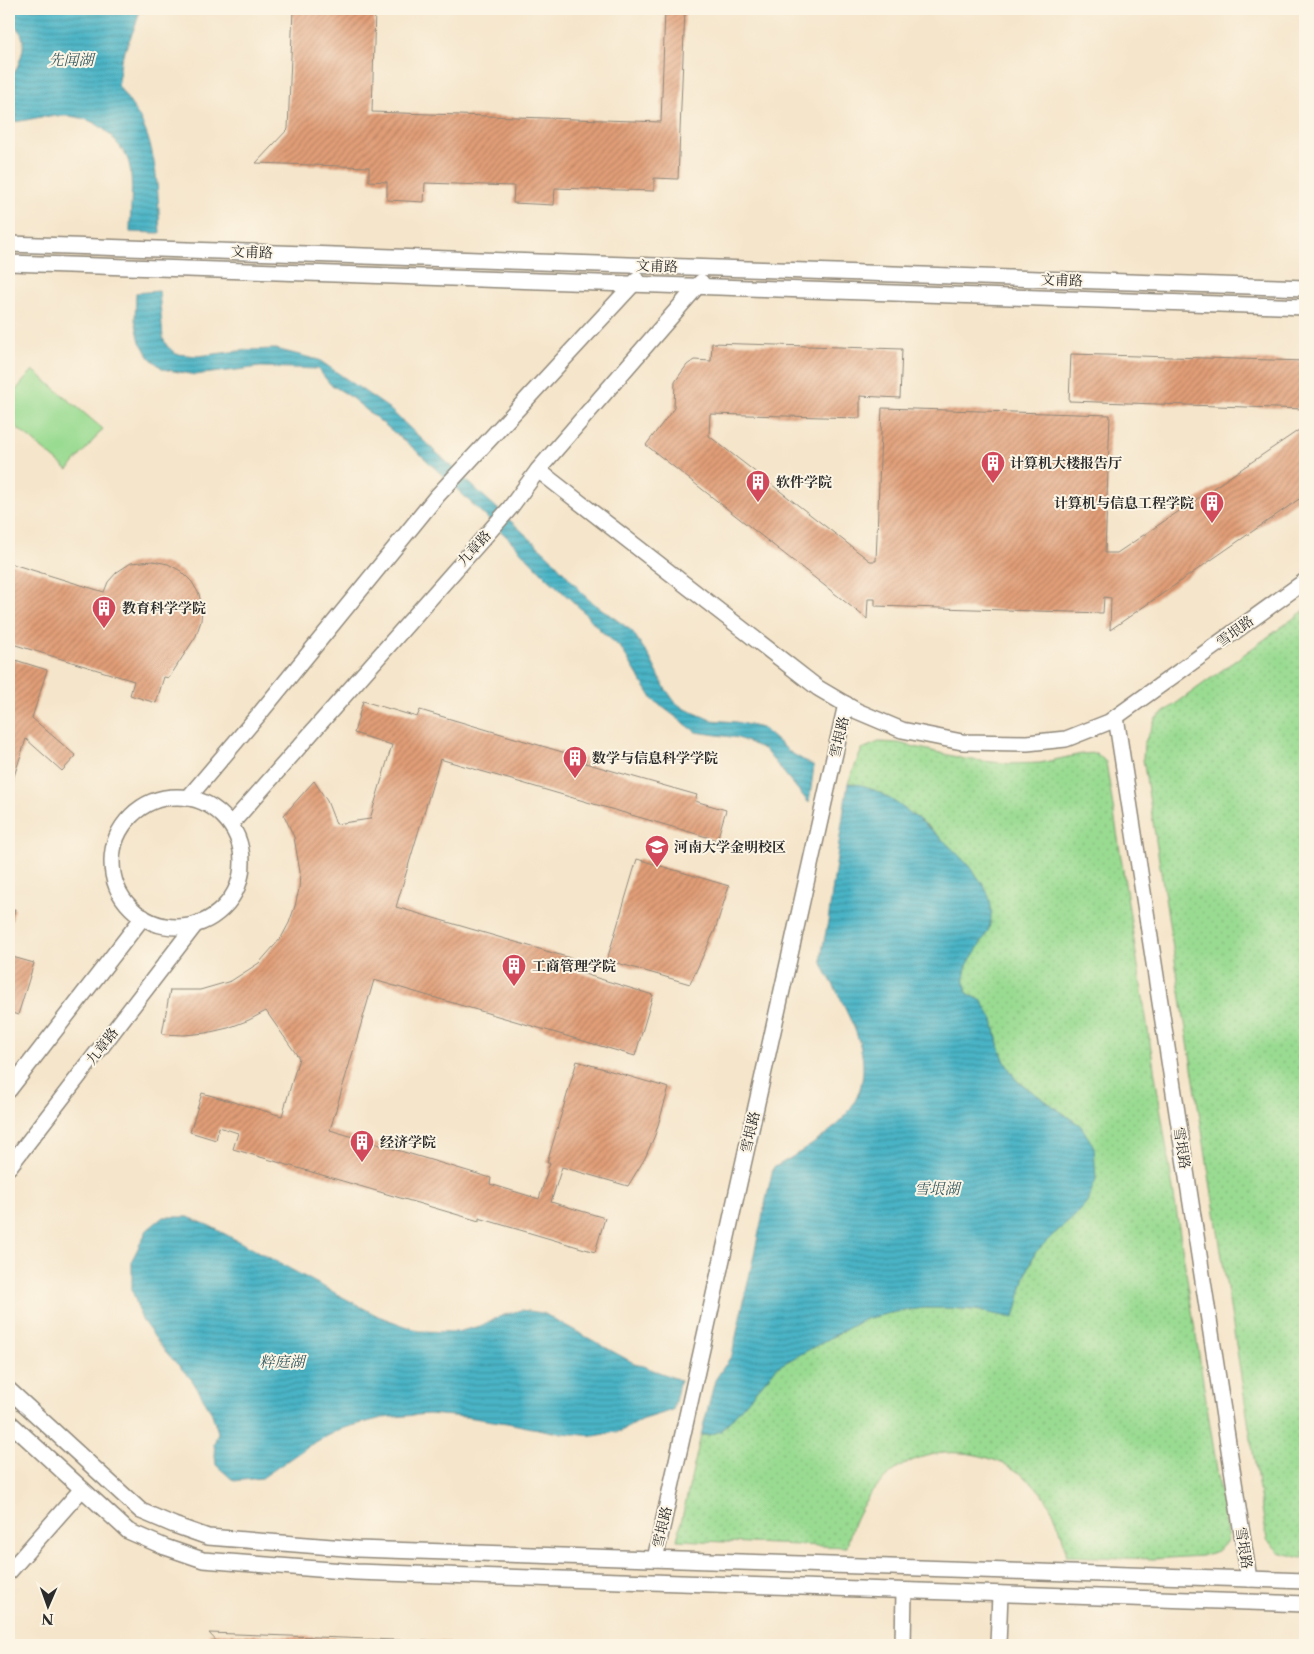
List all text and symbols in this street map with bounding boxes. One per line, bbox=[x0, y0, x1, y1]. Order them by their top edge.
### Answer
water label: 先闻湖 bbox=[48, 50, 96, 69]
street label: 文甫路 bbox=[231, 242, 273, 262]
street label: 文甫路 bbox=[636, 256, 678, 276]
street label: 文甫路 bbox=[1041, 270, 1083, 290]
building icon: 计算机大楼报告厅 bbox=[980, 450, 1006, 484]
place label: 计算机大楼报告厅 bbox=[1010, 454, 1122, 472]
building icon: 软件学院 bbox=[745, 469, 771, 503]
place label: 软件学院 bbox=[776, 473, 832, 491]
building icon: 计算机与信息工程学院 bbox=[1199, 490, 1225, 524]
place label: 计算机与信息工程学院 bbox=[1054, 494, 1194, 512]
street label: 九章路 bbox=[453, 526, 495, 570]
building icon: 教育科学学院 bbox=[91, 595, 117, 629]
place label: 教育科学学院 bbox=[122, 599, 206, 617]
street label: 雪垠路 bbox=[1213, 611, 1257, 651]
street label: 雪垠路 bbox=[826, 715, 852, 759]
building icon: 数学与信息科学学院 bbox=[562, 745, 588, 779]
place label: 数学与信息科学学院 bbox=[592, 749, 718, 767]
school or university icon: 河南大学金明校区 bbox=[644, 834, 670, 868]
place label: 河南大学金明校区 bbox=[674, 838, 786, 856]
building icon: 工商管理学院 bbox=[501, 953, 527, 987]
place label: 工商管理学院 bbox=[532, 957, 616, 975]
street label: 九章路 bbox=[82, 1024, 122, 1068]
street label: 雪垠路 bbox=[737, 1110, 763, 1154]
street label: 雪垠路 bbox=[1170, 1126, 1194, 1170]
building icon: 经济学院 bbox=[349, 1129, 375, 1163]
place label: 经济学院 bbox=[380, 1133, 436, 1151]
water label: 雪垠湖 bbox=[914, 1179, 962, 1198]
water label: 粹庭湖 bbox=[259, 1352, 307, 1371]
street label: 雪垠路 bbox=[649, 1505, 675, 1549]
street label: 雪垠路 bbox=[1232, 1526, 1256, 1570]
north arrow bbox=[22, 1582, 72, 1632]
text: N bbox=[41, 1610, 54, 1628]

